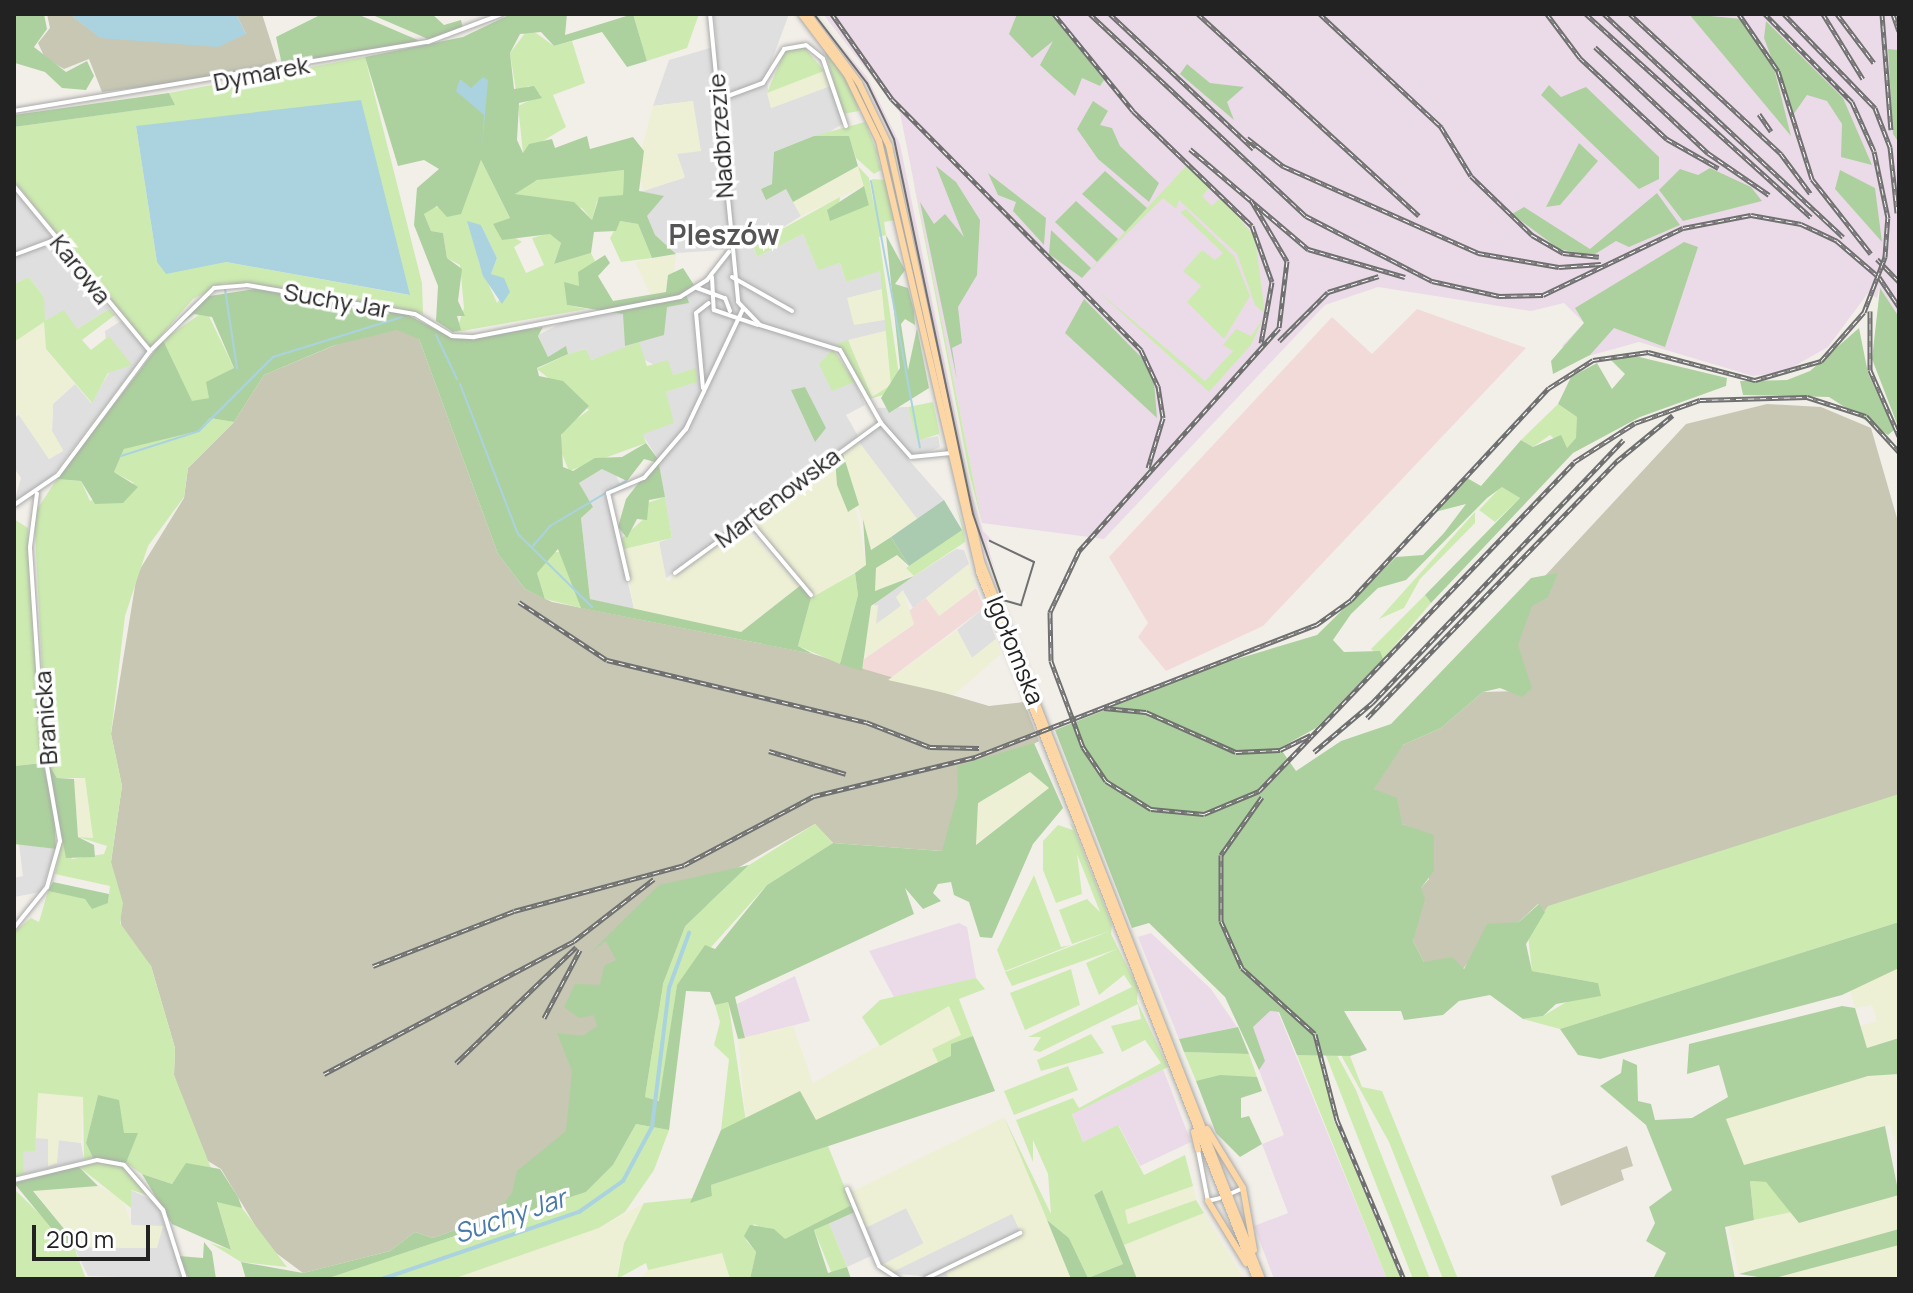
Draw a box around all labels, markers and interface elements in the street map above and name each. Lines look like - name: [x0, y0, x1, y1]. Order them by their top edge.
- street label: Dymarek: [211, 50, 311, 96]
- street label: Nadbrzezie: [701, 73, 739, 199]
- district label: Pleszów: [669, 217, 779, 251]
- street label: Karowa: [44, 229, 118, 309]
- street label: Suchy Jar: [282, 277, 392, 323]
- street label: Martenowska: [709, 441, 845, 553]
- street label: Igołomska: [981, 591, 1051, 709]
- street label: Branicka: [27, 670, 63, 766]
- water label: Suchy Jar: [450, 1182, 570, 1250]
- scale bar: [36, 1209, 154, 1259]
- text: 200 m: [46, 1222, 114, 1255]

